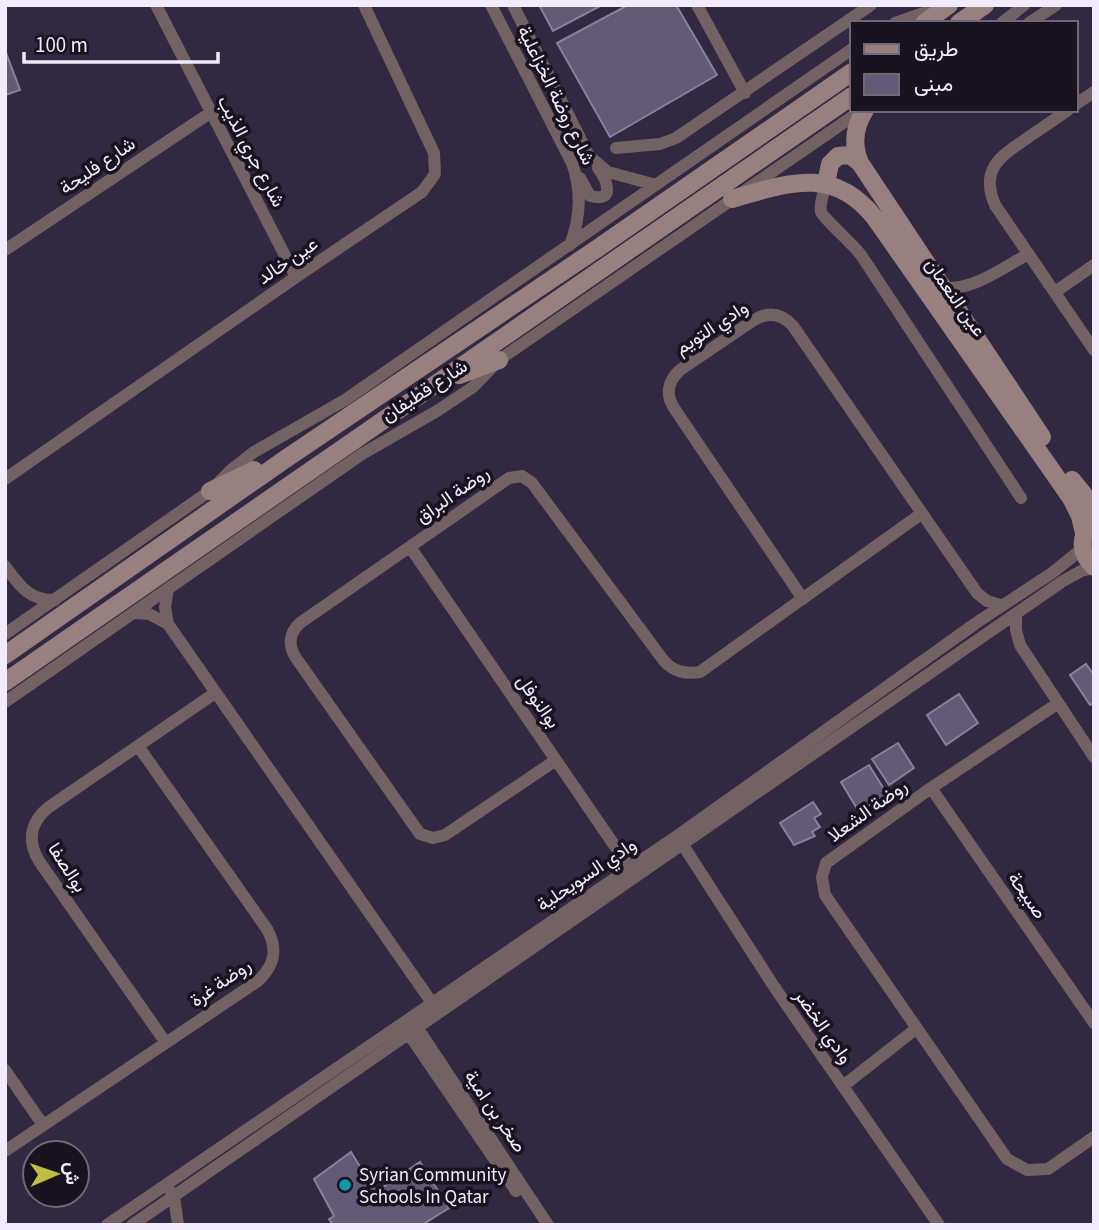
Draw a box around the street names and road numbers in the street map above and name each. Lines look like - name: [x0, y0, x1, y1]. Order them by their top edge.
- street label: شارع روضة الخزاعلية: [510, 21, 601, 170]
- street label: شارع جري الذيب: [209, 91, 291, 213]
- street label: شارع فليحة: [54, 131, 141, 202]
- street label: عين خالد: [252, 231, 324, 292]
- street label: عين النعمان: [918, 253, 992, 343]
- street label: وادي التويم: [670, 295, 754, 363]
- street label: شارع قطيفان: [376, 353, 473, 429]
- street label: روضة البراق: [411, 460, 495, 530]
- street label: بوالنوفل: [509, 669, 566, 734]
- street label: روضة الشعلا: [823, 773, 913, 849]
- street label: وادي السويحلية: [532, 832, 643, 919]
- street label: بوالصفا: [41, 838, 93, 898]
- street label: صبيحة: [1001, 867, 1053, 925]
- street label: روضة غرة: [185, 952, 257, 1014]
- street label: وادي الخضر: [786, 983, 858, 1070]
- street label: صخر بن امية: [457, 1065, 532, 1159]

